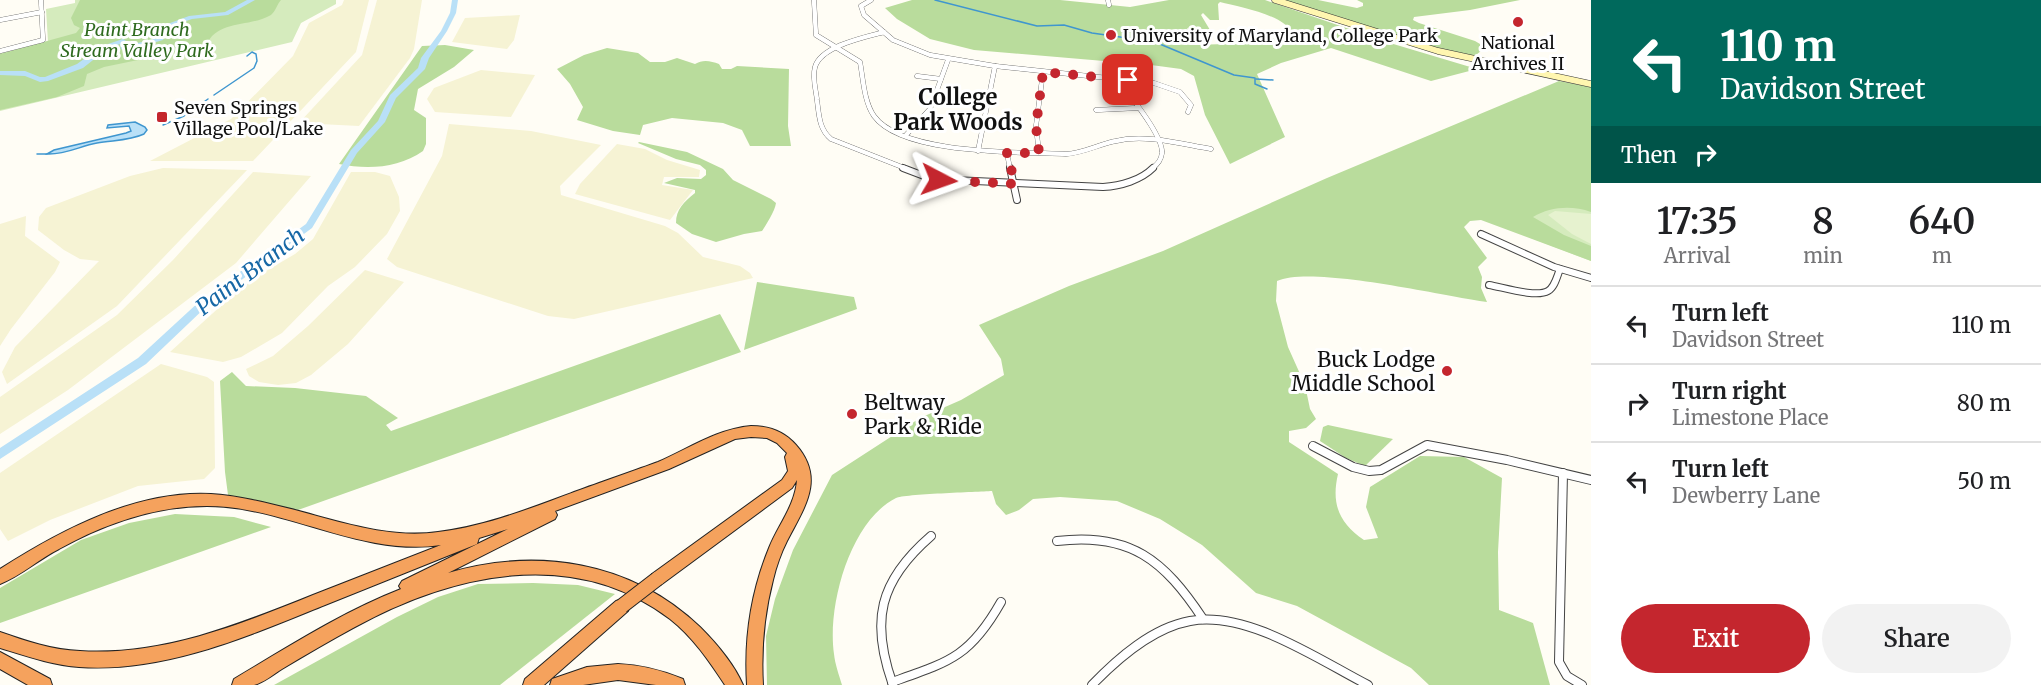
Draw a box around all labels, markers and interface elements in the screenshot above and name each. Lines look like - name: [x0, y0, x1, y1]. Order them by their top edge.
- marker: National Archives II: [1511, 15, 1525, 29]
- park label: Paint Branch Stream Valley Park: [60, 18, 214, 62]
- text: 110 m: [1720, 20, 1836, 72]
- place label: University of Maryland, College Park: [1123, 24, 1439, 47]
- icon: left: [1621, 24, 1699, 102]
- marker: University of Maryland, College Park: [1104, 28, 1118, 42]
- place label: National Archives II: [1471, 31, 1564, 75]
- pin: [1102, 54, 1153, 105]
- icon: arrive: [1111, 63, 1144, 96]
- text: Davidson Street: [1720, 72, 1925, 106]
- district label: College Park Woods: [893, 83, 1023, 136]
- place label: Seven Springs Village Pool/Lake: [173, 96, 323, 140]
- marker: Seven Springs Village Pool/Lake: [155, 110, 169, 124]
- icon: right: [1689, 138, 1722, 171]
- text: Then: [1621, 141, 1677, 169]
- position arrow: [907, 148, 971, 212]
- text: 17:35: [1656, 199, 1738, 244]
- text: 8: [1812, 199, 1834, 244]
- text: 640: [1908, 199, 1976, 244]
- water label: Paint Branch: [190, 221, 310, 321]
- text: Arrival: [1664, 243, 1730, 268]
- text: min: [1803, 243, 1843, 268]
- text: m: [1932, 243, 1952, 268]
- text: Turn left: [1672, 299, 1769, 327]
- icon: left: [1621, 309, 1654, 342]
- text: 110 m: [1952, 311, 2011, 339]
- text: Davidson Street: [1672, 327, 1824, 352]
- place label: Buck Lodge Middle School: [1291, 346, 1435, 397]
- marker: Buck Lodge Middle School: [1440, 364, 1454, 378]
- text: Turn right: [1672, 377, 1786, 405]
- icon: right: [1621, 387, 1654, 420]
- place label: Beltway Park & Ride: [864, 389, 982, 440]
- text: 80 m: [1957, 389, 2011, 417]
- text: Limestone Place: [1672, 405, 1828, 430]
- marker: Beltway Park & Ride: [845, 407, 859, 421]
- text: Turn left: [1672, 455, 1769, 483]
- icon: left: [1621, 465, 1654, 498]
- text: 50 m: [1957, 467, 2011, 495]
- text: Dewberry Lane: [1672, 483, 1820, 508]
- button: Exit: [1621, 604, 1810, 673]
- button: Share: [1822, 604, 2011, 673]

